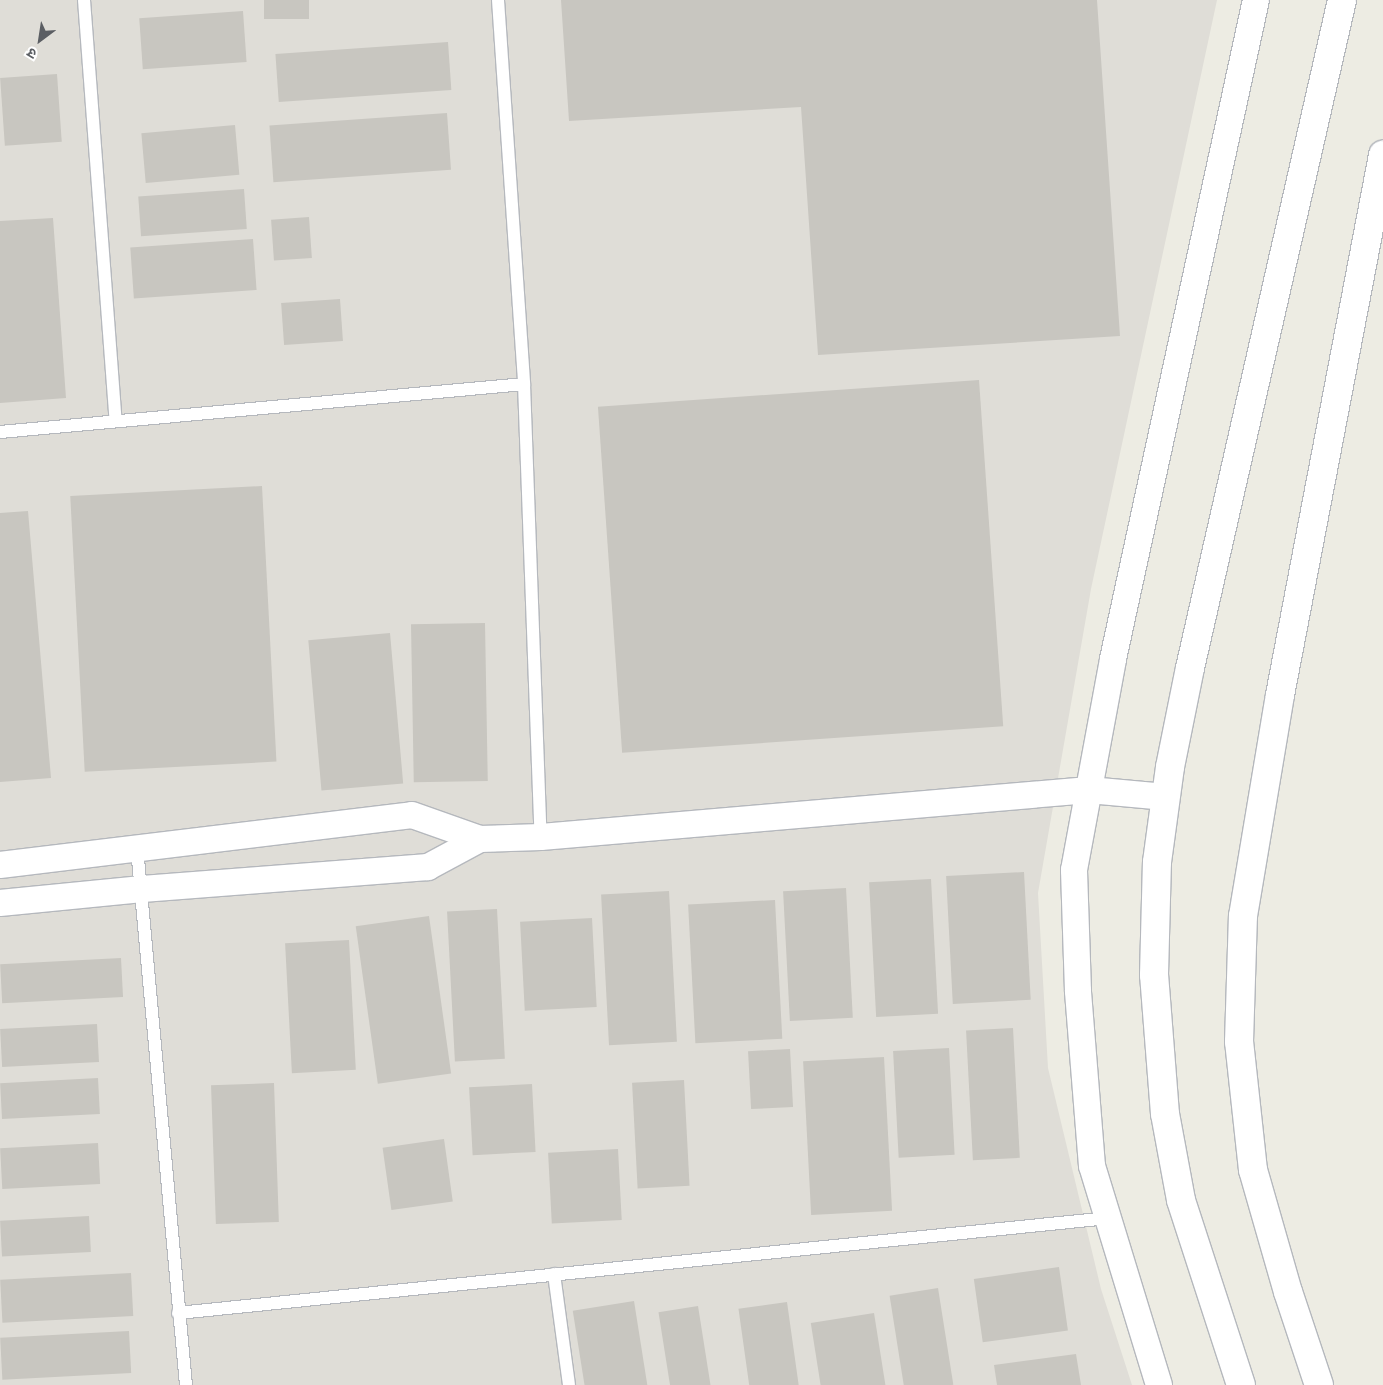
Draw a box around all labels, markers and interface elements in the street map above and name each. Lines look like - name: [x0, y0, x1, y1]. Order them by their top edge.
- north arrow: [15, 15, 65, 65]
- text: उ: [24, 44, 40, 63]

